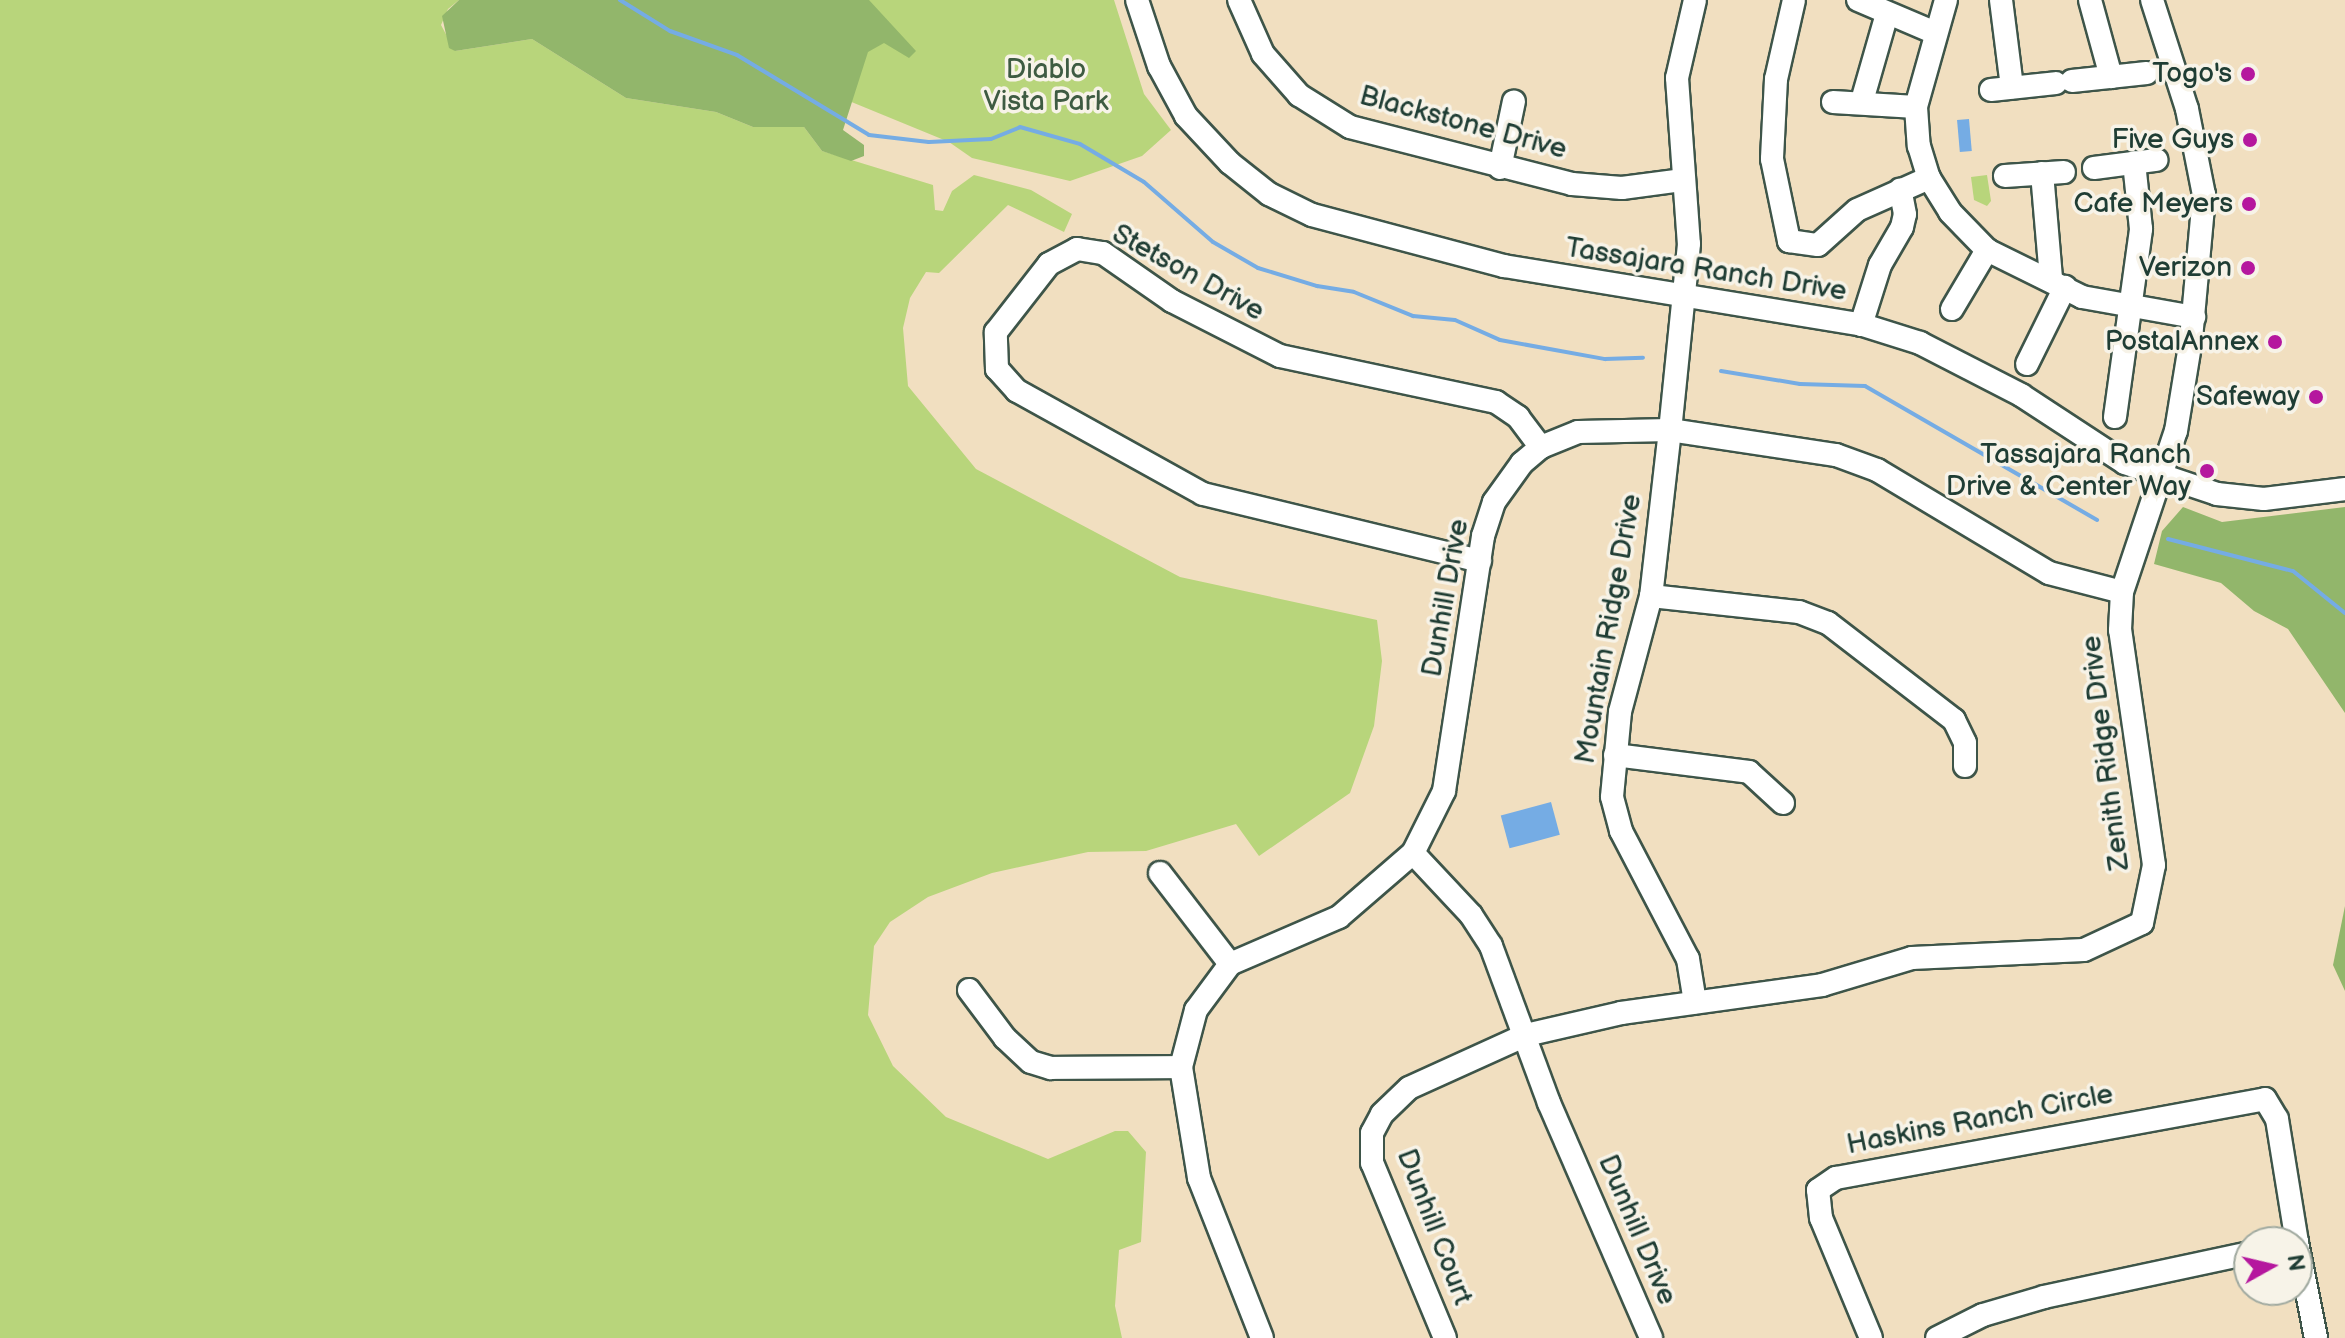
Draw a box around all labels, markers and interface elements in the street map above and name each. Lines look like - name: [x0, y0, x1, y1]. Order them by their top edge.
- park label: Diablo Vista Park: [983, 53, 1109, 119]
- place label: Togo's: [2152, 57, 2232, 91]
- marker: Togo's: [2239, 65, 2257, 83]
- street label: Blackstone Drive: [1356, 79, 1570, 167]
- place label: Five Guys: [2112, 123, 2234, 157]
- marker: Five Guys: [2241, 131, 2259, 149]
- place label: Cafe Meyers: [2073, 187, 2233, 221]
- marker: Cafe Meyers: [2240, 195, 2258, 213]
- street label: Stetson Drive: [1106, 217, 1270, 329]
- street label: Tassajara Ranch Drive: [1563, 231, 1849, 309]
- place label: Verizon: [2139, 251, 2232, 285]
- marker: Verizon: [2239, 259, 2257, 277]
- place label: PostalAnnex: [2105, 325, 2259, 359]
- marker: PostalAnnex: [2266, 333, 2284, 351]
- place label: Safeway: [2196, 380, 2300, 414]
- marker: Safeway: [2307, 388, 2325, 406]
- place label: Tassajara Ranch Drive & Center Way: [1945, 438, 2191, 504]
- marker: Tassajara Ranch Drive & Center Way: [2198, 462, 2216, 480]
- street label: Mountain Ridge Drive: [1569, 491, 1649, 767]
- street label: Dunhill Drive: [1416, 516, 1476, 680]
- street label: Zenith Ridge Drive: [2075, 634, 2137, 872]
- street label: Haskins Ranch Circle: [1844, 1078, 2116, 1162]
- street label: Dunhill Court: [1389, 1144, 1479, 1310]
- street label: Dunhill Drive: [1590, 1150, 1684, 1310]
- north arrow: [2233, 1226, 2313, 1306]
- text: N: [2281, 1253, 2310, 1273]

